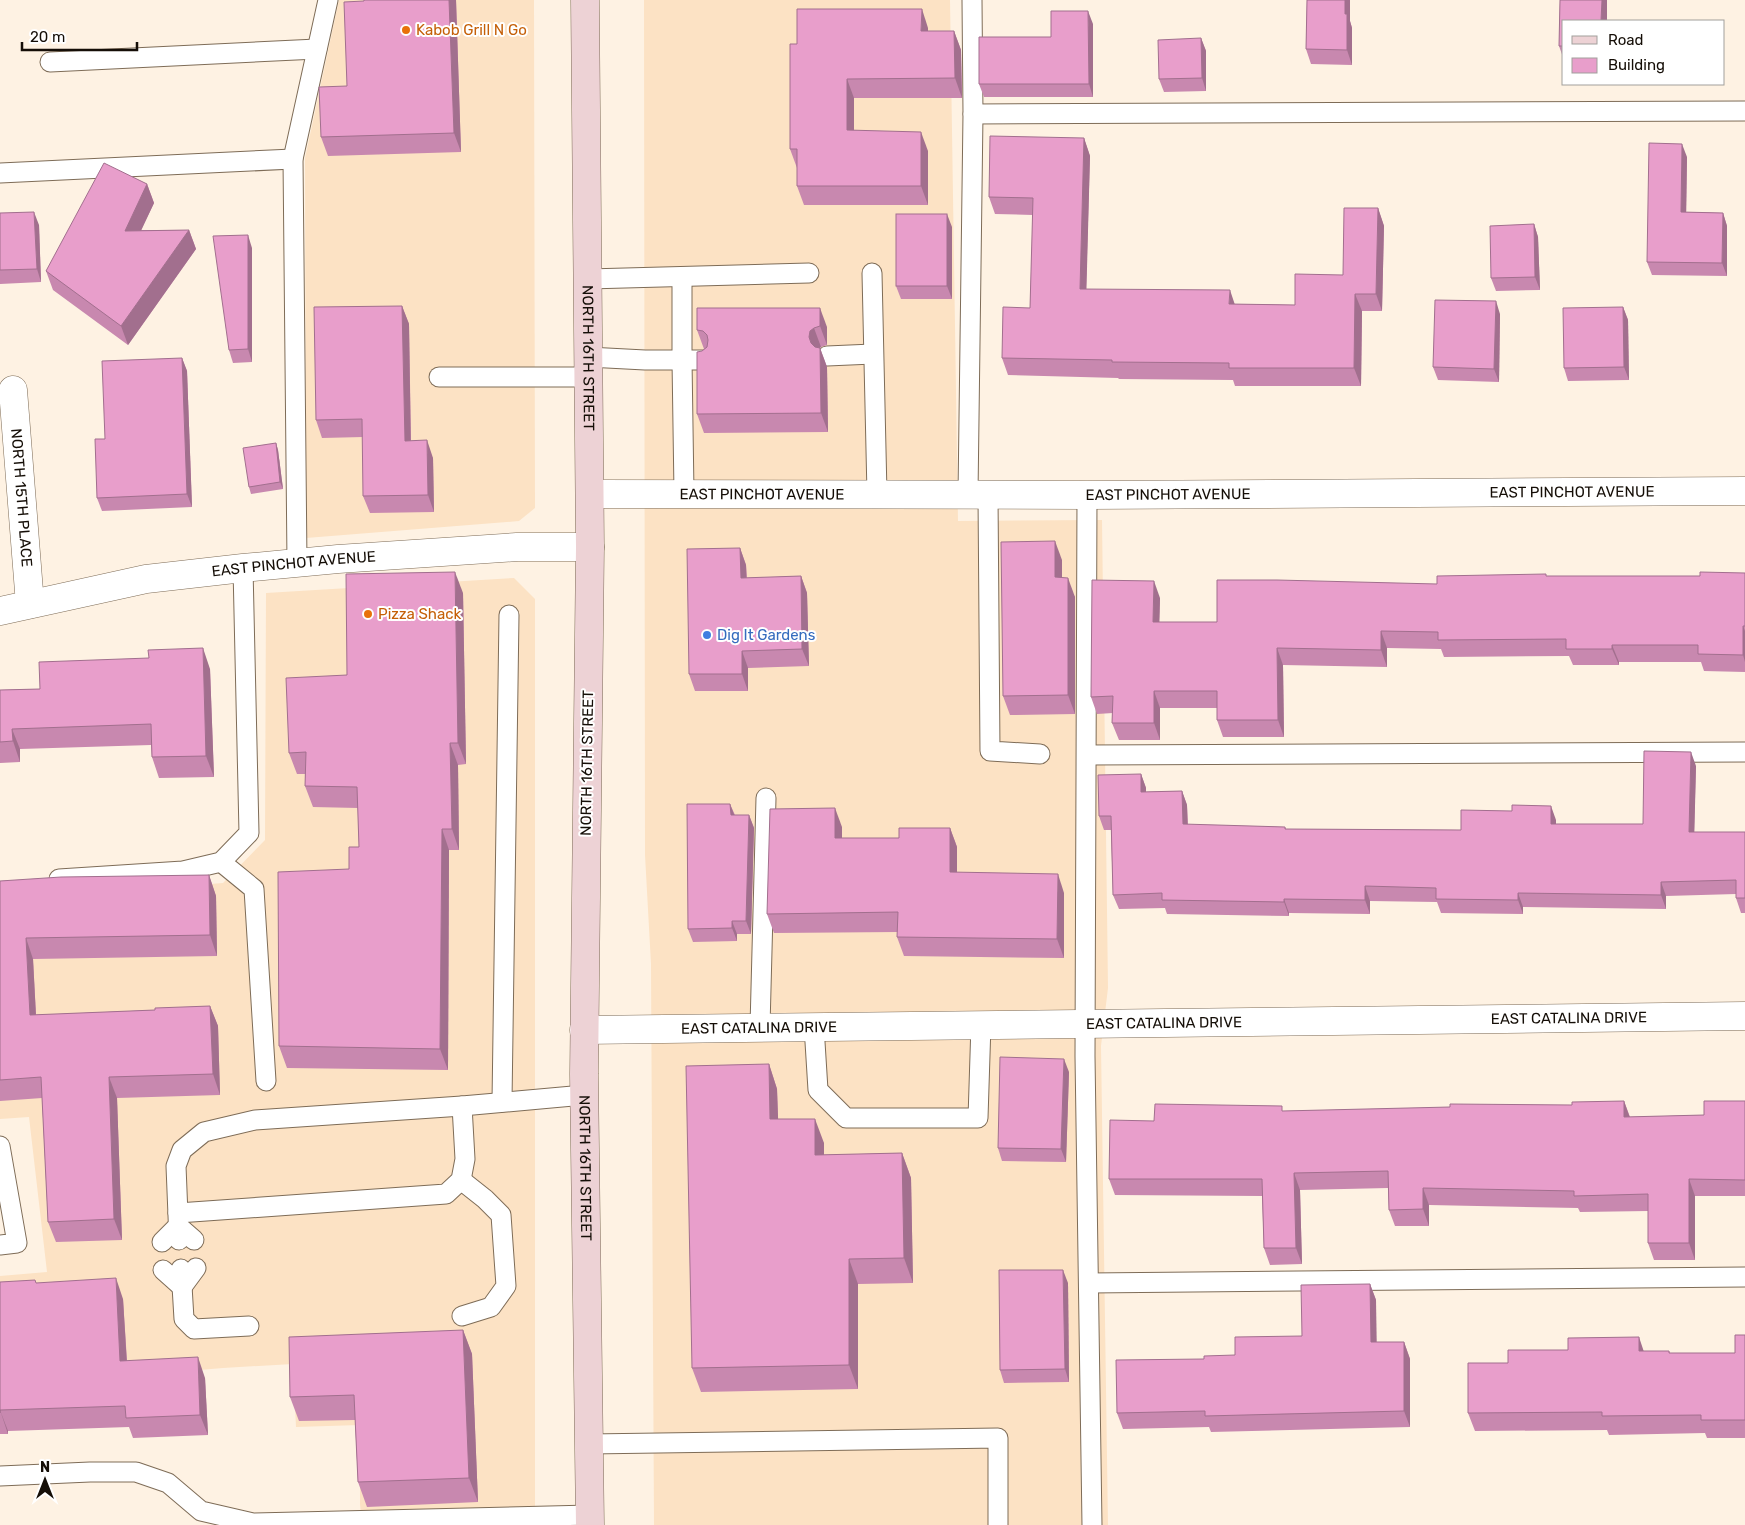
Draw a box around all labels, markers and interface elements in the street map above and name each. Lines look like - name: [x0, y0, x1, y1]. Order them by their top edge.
- scale bar: [22, 20, 138, 52]
- legend: [1562, 20, 1725, 85]
- place label: Kabob Grill N Go: [416, 21, 527, 39]
- marker: Kabob Grill N Go: [400, 24, 412, 36]
- text: 20 m: [30, 28, 65, 46]
- text: Road: [1608, 31, 1644, 49]
- text: Building: [1608, 56, 1665, 74]
- street label: NORTH 16TH STREET: [579, 285, 598, 431]
- street label: NORTH 15TH PLACE: [7, 428, 36, 568]
- street label: EAST PINCHOT AVENUE: [1489, 483, 1655, 502]
- street label: EAST PINCHOT AVENUE: [680, 485, 844, 504]
- street label: EAST PINCHOT AVENUE: [1085, 485, 1251, 504]
- street label: EAST PINCHOT AVENUE: [211, 547, 376, 580]
- place label: Pizza Shack: [378, 605, 462, 623]
- marker: Pizza Shack: [362, 608, 374, 620]
- place label: Dig It Gardens: [717, 626, 816, 644]
- marker: Dig It Gardens: [701, 629, 713, 641]
- street label: NORTH 16TH STREET: [577, 690, 597, 836]
- street label: EAST CATALINA DRIVE: [1491, 1008, 1647, 1028]
- street label: EAST CATALINA DRIVE: [1086, 1013, 1242, 1033]
- street label: EAST CATALINA DRIVE: [681, 1018, 837, 1038]
- street label: NORTH 16TH STREET: [575, 1095, 595, 1241]
- north arrow: [20, 1455, 70, 1505]
- text: N: [40, 1459, 50, 1476]

